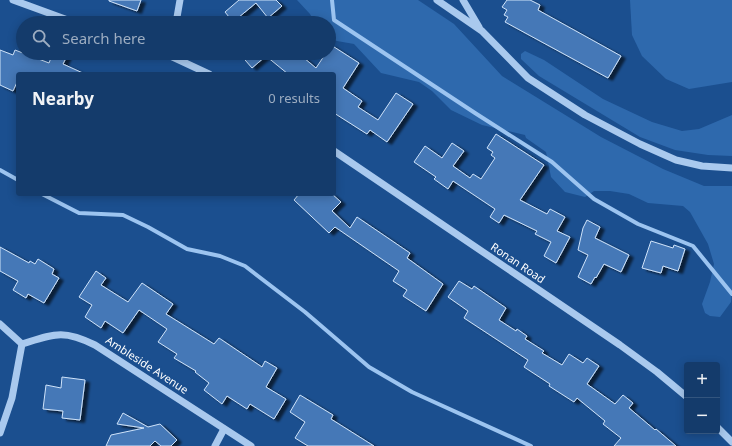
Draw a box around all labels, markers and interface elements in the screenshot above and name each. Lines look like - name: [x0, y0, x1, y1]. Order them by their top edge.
- search box: [16, 16, 336, 60]
- icon: search: [30, 27, 52, 49]
- text: Search here: [62, 28, 145, 48]
- text: Nearby: [32, 87, 94, 110]
- text: 0 results: [268, 89, 320, 107]
- street label: Ronan Road: [488, 239, 548, 286]
- street label: Ambleside Avenue: [103, 332, 191, 397]
- map controls: [684, 362, 720, 434]
- button: +: [684, 362, 720, 398]
- button: −: [684, 398, 720, 434]

